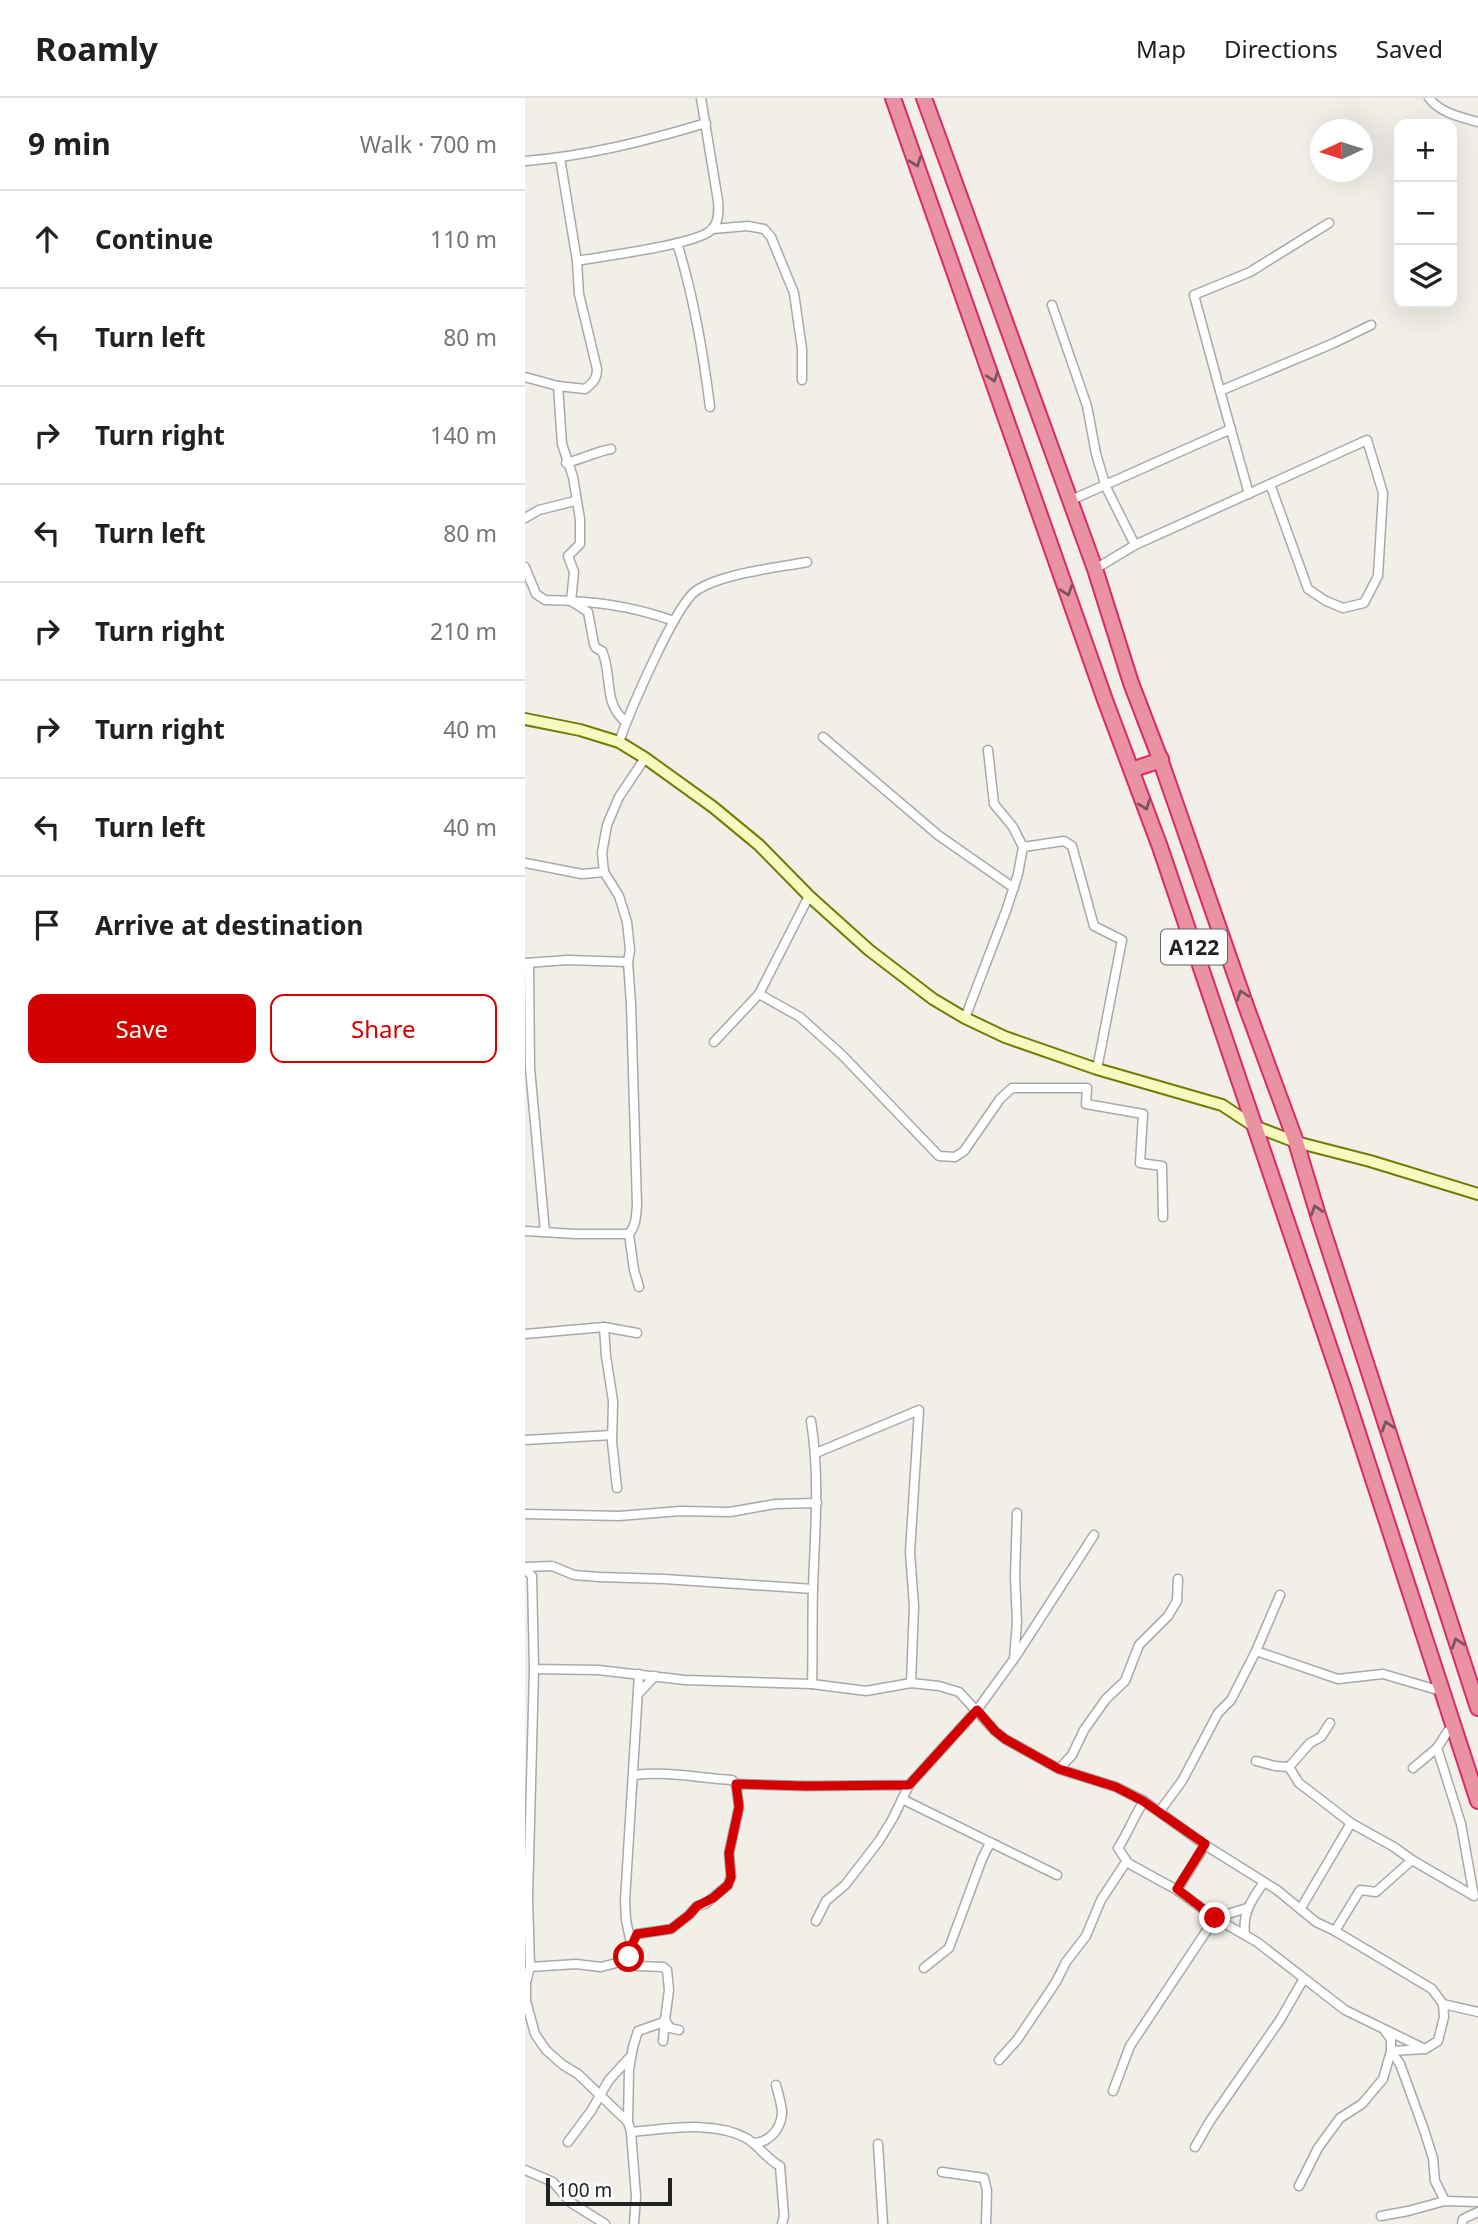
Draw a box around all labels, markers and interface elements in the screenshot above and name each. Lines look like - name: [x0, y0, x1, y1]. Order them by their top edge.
- text: Roamly: [35, 26, 158, 71]
- text: Map: [1136, 32, 1186, 65]
- text: Directions: [1224, 32, 1338, 65]
- text: Saved: [1376, 32, 1443, 65]
- north arrow: [1310, 119, 1373, 182]
- map controls: [1394, 119, 1457, 308]
- button: +: [1394, 119, 1457, 182]
- text: 9 min: [28, 123, 111, 164]
- text: Walk · 700 m: [360, 128, 497, 160]
- one-way arrow: [908, 156, 922, 168]
- button: −: [1394, 182, 1457, 245]
- icon: ahead: [28, 220, 66, 258]
- text: Continue: [95, 221, 213, 257]
- text: 110 m: [430, 223, 497, 255]
- button: layers: [1394, 245, 1457, 308]
- icon: left: [28, 318, 66, 356]
- text: Turn left: [95, 319, 206, 355]
- text: 80 m: [443, 321, 497, 353]
- one-way arrow: [985, 370, 999, 382]
- icon: right: [28, 416, 66, 454]
- text: Turn right: [95, 417, 225, 453]
- text: 140 m: [430, 419, 497, 451]
- icon: left: [28, 514, 66, 552]
- text: Turn left: [95, 515, 206, 551]
- text: 80 m: [443, 517, 497, 549]
- one-way arrow: [1059, 585, 1073, 597]
- icon: right: [28, 612, 66, 650]
- text: Turn right: [95, 613, 225, 649]
- text: 210 m: [430, 615, 497, 647]
- icon: right: [28, 710, 66, 748]
- text: Turn right: [95, 711, 225, 747]
- text: 40 m: [443, 713, 497, 745]
- one-way arrow: [1137, 799, 1151, 811]
- icon: left: [28, 808, 66, 846]
- text: Turn left: [95, 809, 206, 845]
- text: 40 m: [443, 811, 497, 843]
- icon: arrive: [28, 906, 66, 944]
- text: Arrive at destination: [95, 907, 364, 943]
- road number: A122: [1161, 930, 1227, 964]
- one-way arrow: [1236, 990, 1250, 1002]
- button: Save: [28, 994, 256, 1063]
- button: Share: [270, 994, 497, 1063]
- one-way arrow: [1310, 1204, 1325, 1216]
- one-way arrow: [1381, 1421, 1396, 1433]
- one-way arrow: [1450, 1637, 1465, 1649]
- route end: [1199, 1902, 1230, 1933]
- route start: [613, 1941, 644, 1972]
- scale bar: [546, 2175, 672, 2207]
- text: 100 m: [557, 2177, 612, 2203]

